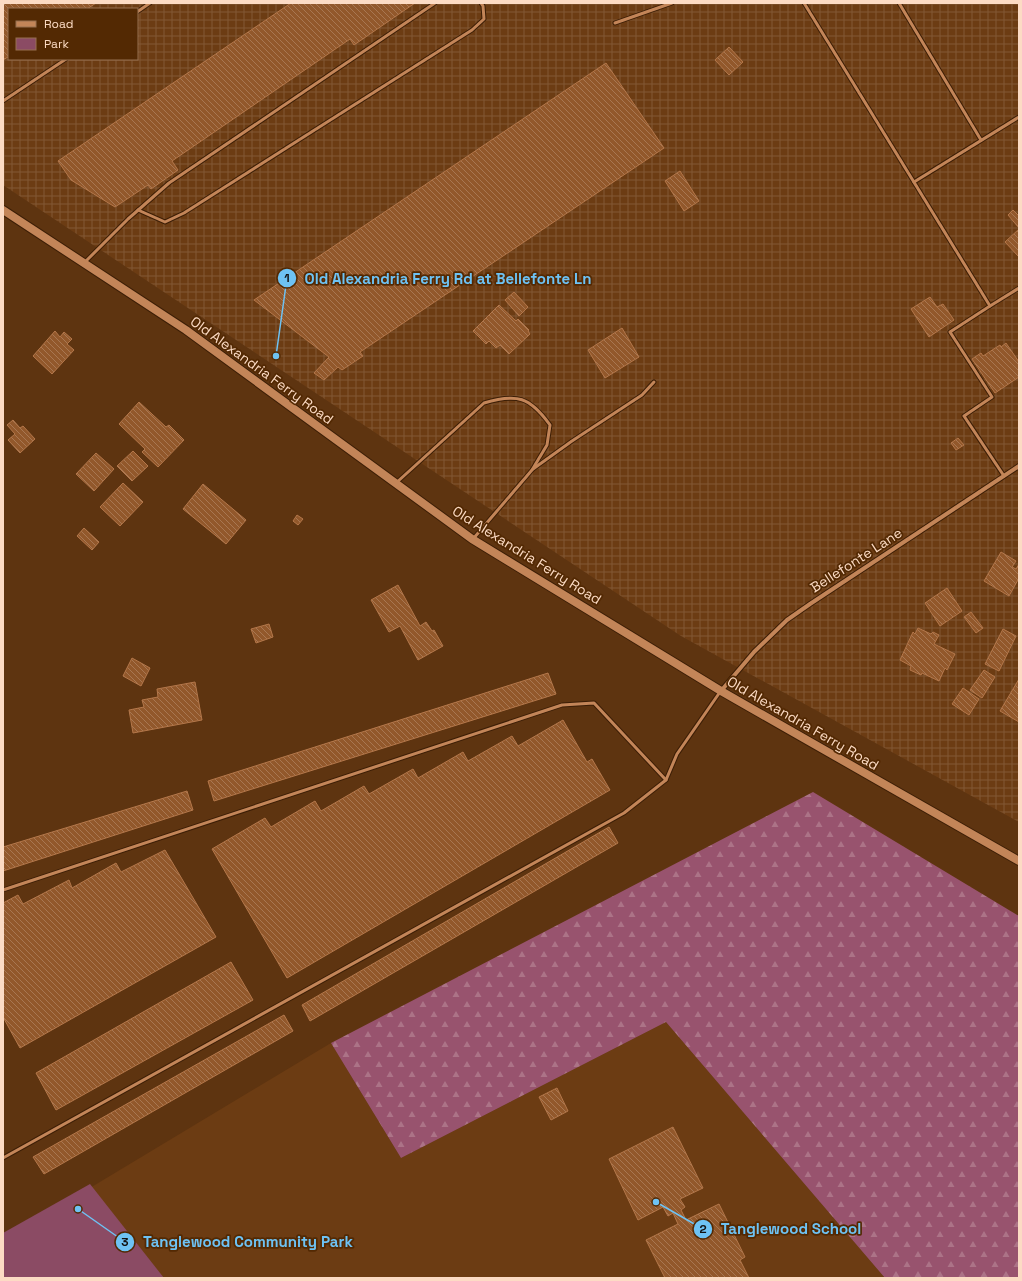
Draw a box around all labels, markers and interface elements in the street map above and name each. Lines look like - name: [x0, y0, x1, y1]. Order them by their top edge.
- legend: [8, 8, 138, 60]
- text: Road: [44, 16, 73, 32]
- text: Park: [44, 36, 69, 52]
- callout: Old Alexandria Ferry Rd at Bellefonte Ln: [277, 265, 600, 292]
- text: Old Alexandria Ferry Rd at Bellefonte Ln: [305, 269, 591, 288]
- text: 1: [284, 270, 290, 286]
- street label: Old Alexandria Ferry Road: [187, 312, 337, 428]
- street label: Old Alexandria Ferry Road: [449, 502, 605, 608]
- street label: Bellefonte Lane: [807, 524, 905, 596]
- street label: Old Alexandria Ferry Road: [724, 672, 882, 774]
- callout: Tanglewood School: [693, 1215, 870, 1242]
- text: Tanglewood School: [721, 1219, 861, 1238]
- text: 2: [699, 1221, 707, 1237]
- callout: Tanglewood Community Park: [115, 1229, 361, 1256]
- text: Tanglewood Community Park: [143, 1232, 353, 1251]
- text: 3: [121, 1234, 129, 1250]

